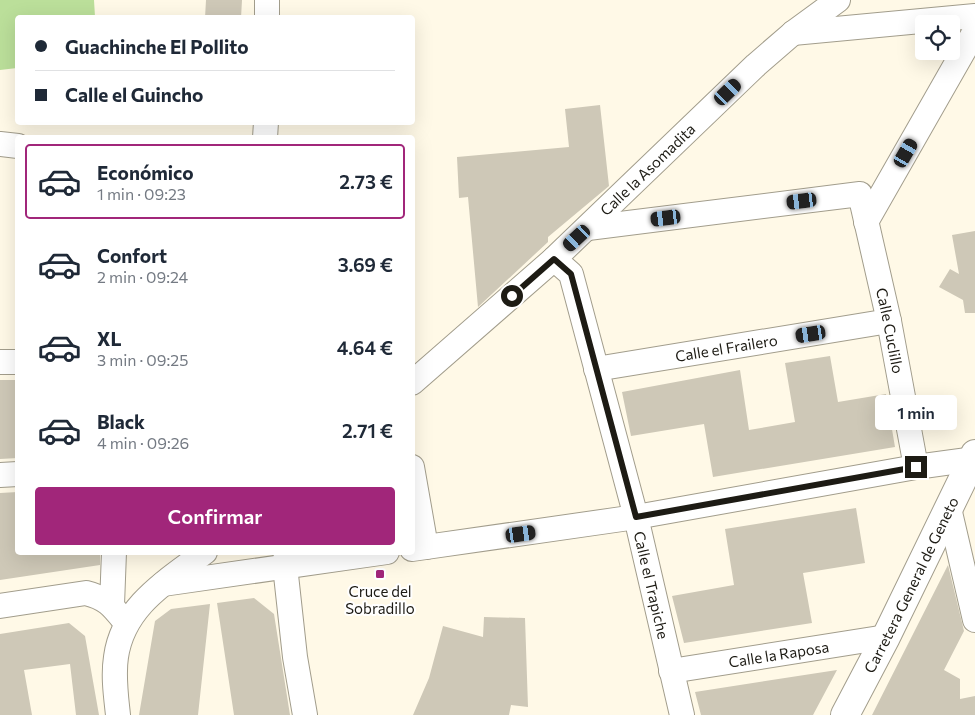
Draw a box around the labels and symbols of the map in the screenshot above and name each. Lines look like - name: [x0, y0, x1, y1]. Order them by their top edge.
- car: [711, 76, 744, 108]
- street label: Calle la Asomadita: [596, 120, 699, 219]
- car: [892, 136, 919, 170]
- car: [786, 192, 817, 210]
- car: [650, 209, 681, 227]
- car: [560, 222, 593, 254]
- route start: [501, 285, 523, 307]
- street label: Calle Cuclillo: [873, 286, 908, 375]
- car: [795, 324, 826, 344]
- street label: Calle el Frailero: [674, 330, 779, 365]
- callout: 1 min: [875, 394, 957, 430]
- route end: [905, 456, 927, 478]
- street label: Carretera General de Geneto: [860, 494, 962, 676]
- car: [505, 524, 536, 544]
- street label: Calle el Trapiche: [631, 529, 673, 641]
- marker: Cruce del Sobradillo: [374, 568, 386, 580]
- place label: Cruce del Sobradillo: [345, 582, 415, 617]
- street label: Calle la Raposa: [727, 637, 830, 671]

